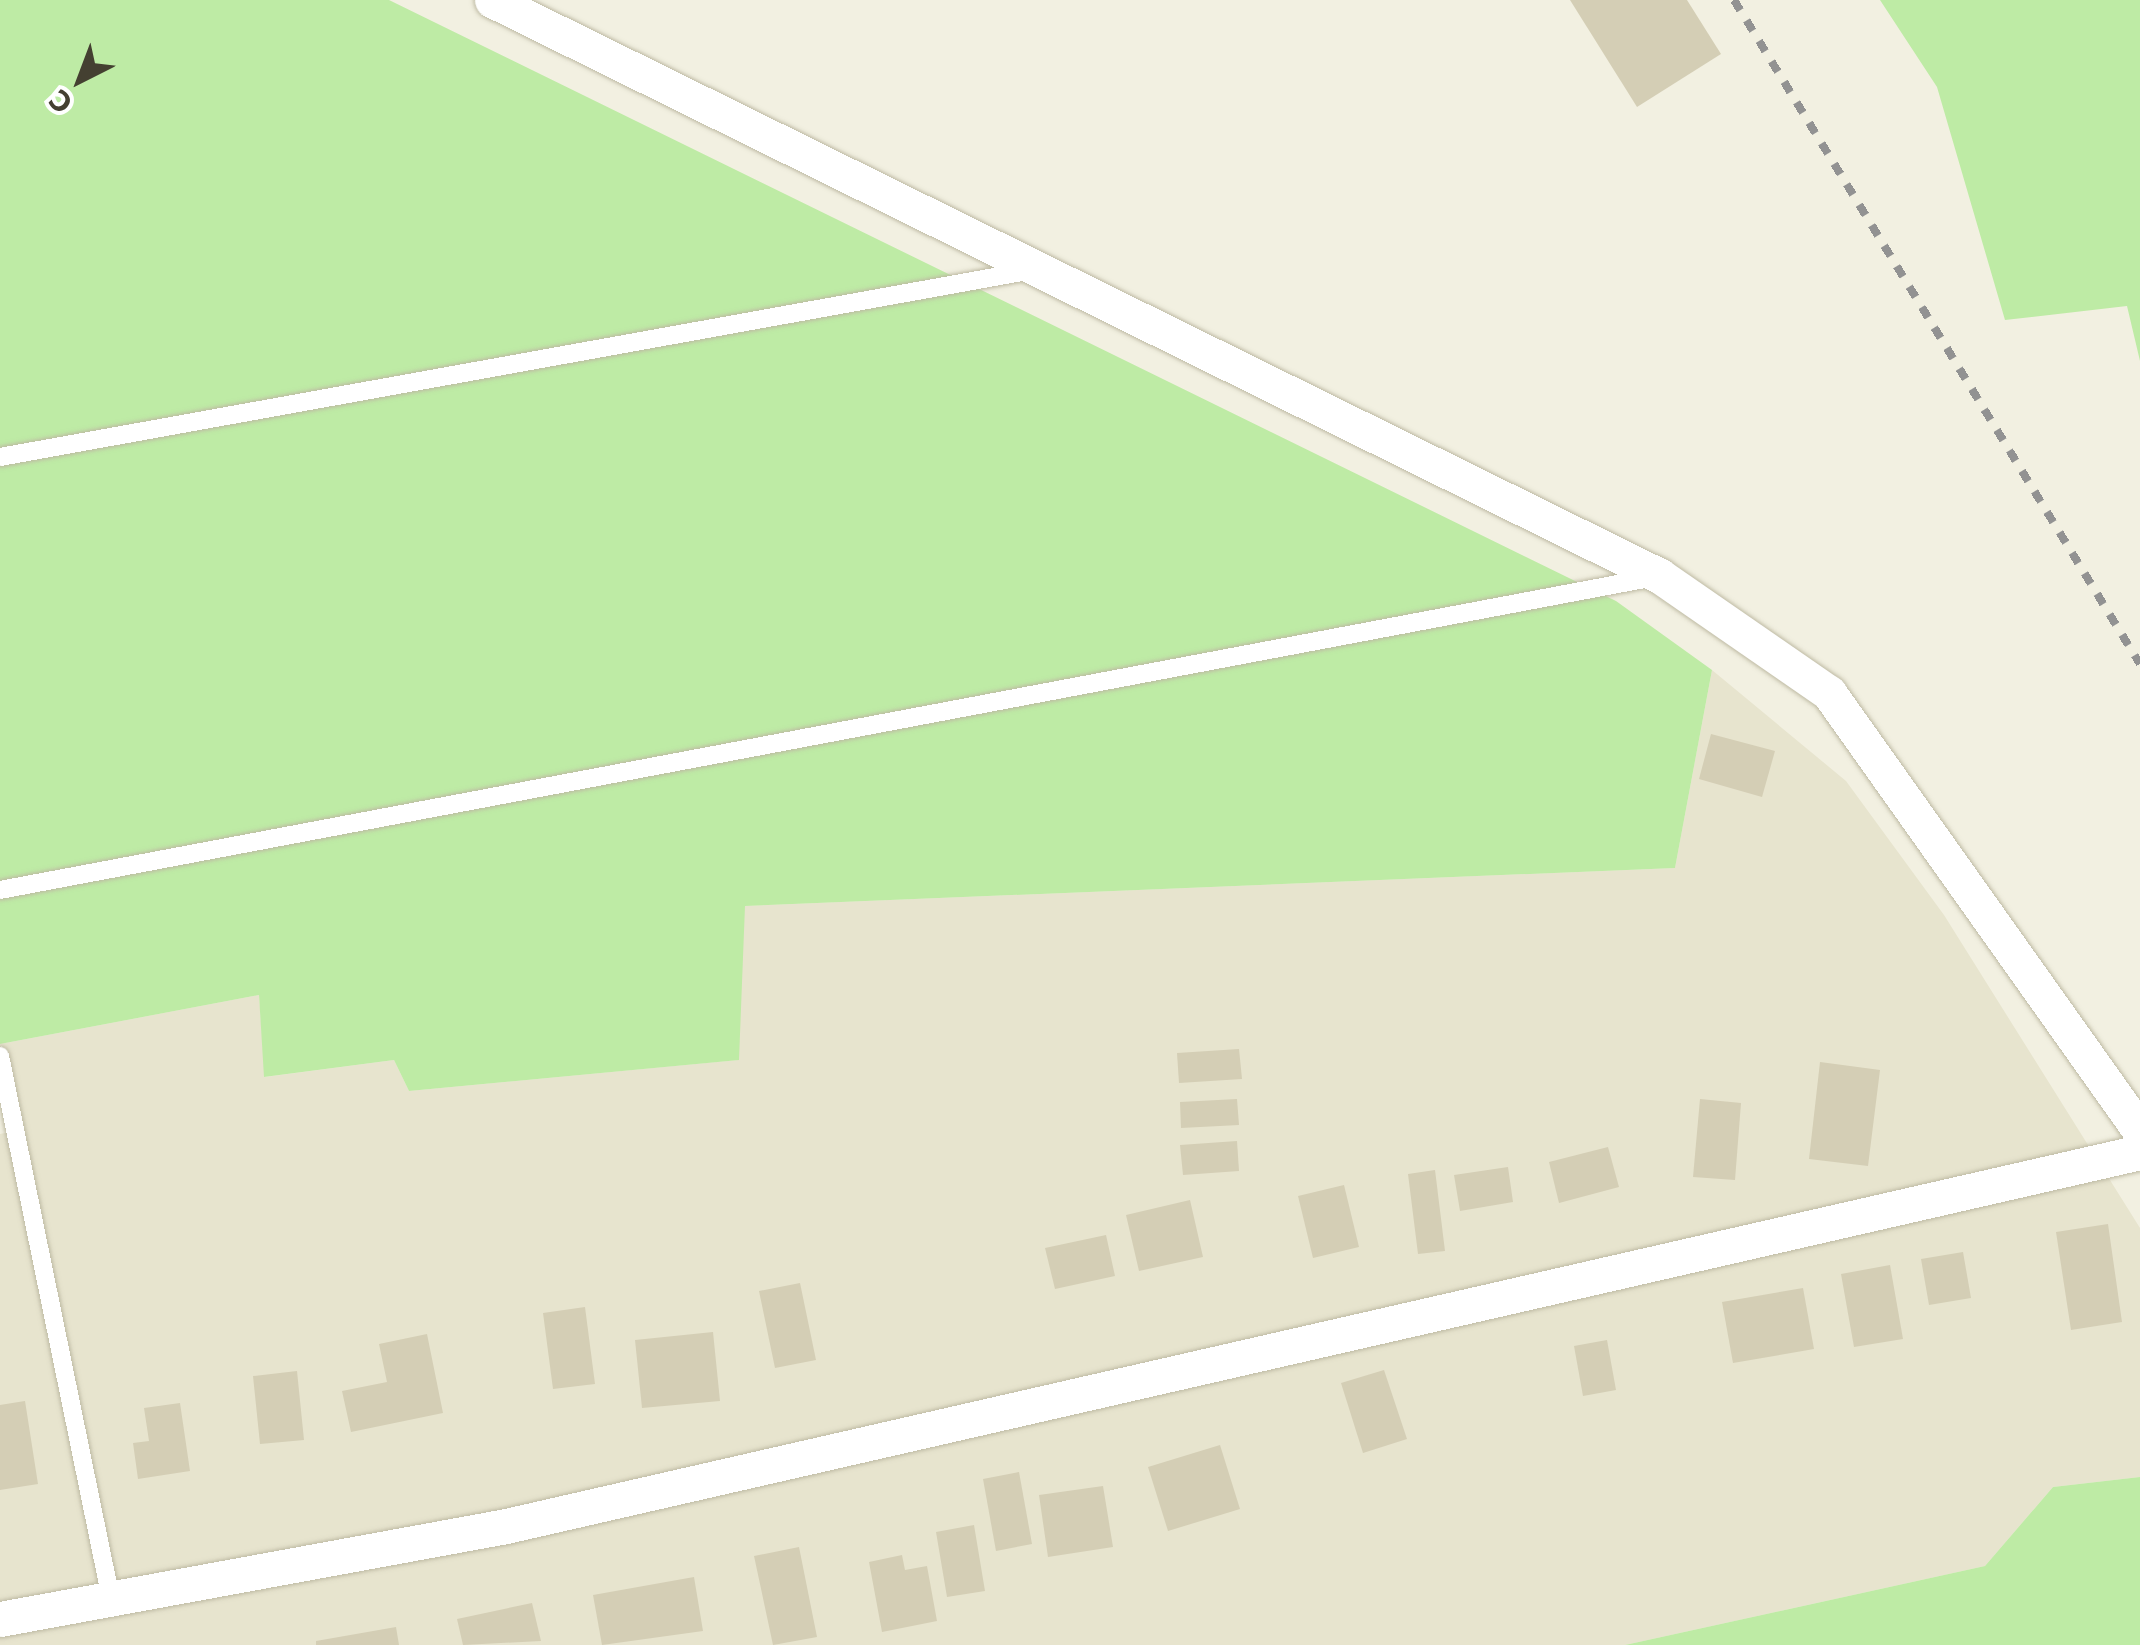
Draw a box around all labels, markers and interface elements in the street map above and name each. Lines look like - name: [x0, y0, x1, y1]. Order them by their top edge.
- north arrow: [30, 30, 130, 130]
- text: С: [41, 83, 78, 121]

